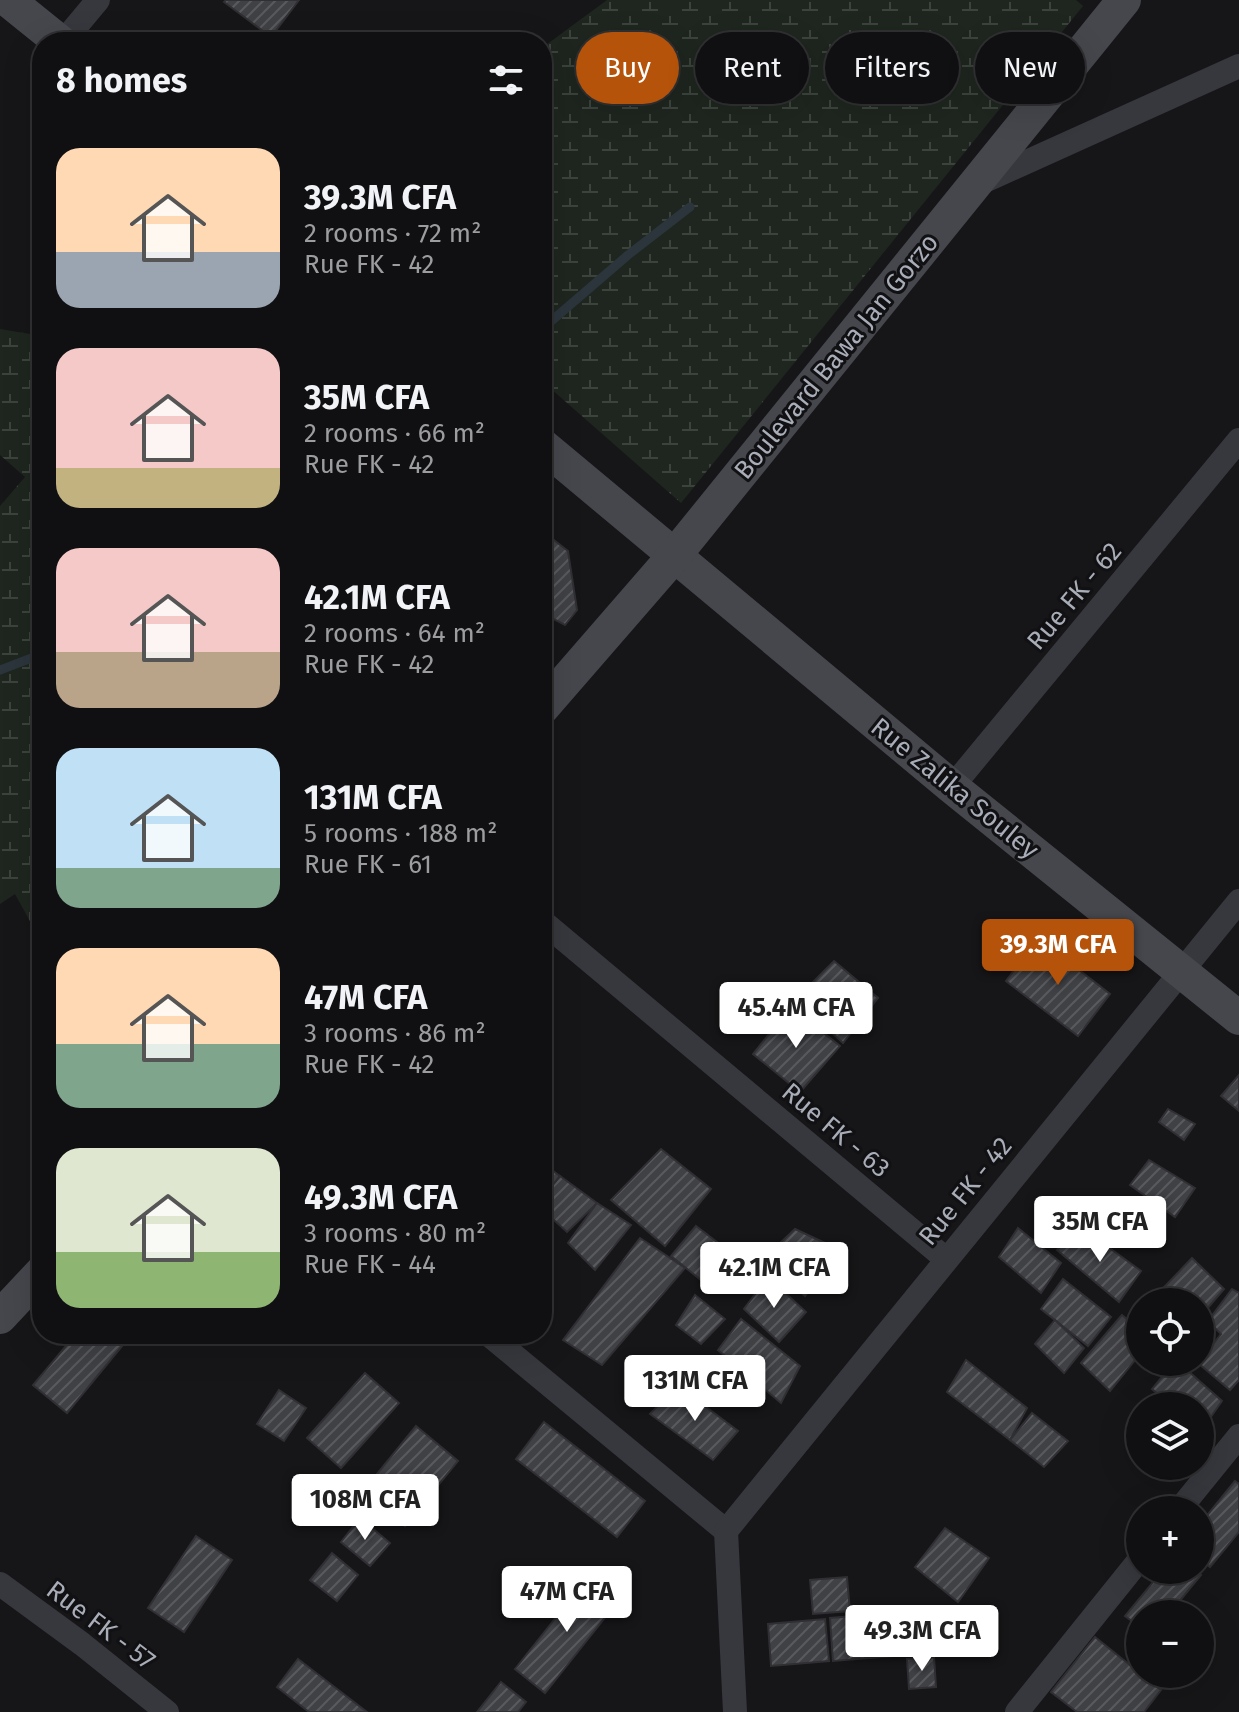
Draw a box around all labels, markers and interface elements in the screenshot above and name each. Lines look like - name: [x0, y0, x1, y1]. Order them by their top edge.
- chip: Buy: [576, 32, 679, 104]
- chip: Rent: [695, 32, 809, 104]
- chip: Filters: [825, 32, 959, 104]
- chip: New: [975, 32, 1085, 104]
- icon: filters: [484, 58, 528, 102]
- text: 8 homes: [56, 60, 187, 101]
- text: 39.3M CFA: [304, 177, 456, 218]
- icon: home: [120, 180, 216, 276]
- text: 2 rooms · 72 m²: [304, 218, 481, 249]
- street label: Boulevard Bawa Jan Gorzo: [728, 227, 945, 485]
- text: Rue FK - 42: [304, 249, 434, 280]
- text: 35M CFA: [304, 377, 429, 418]
- icon: home: [120, 380, 216, 476]
- text: 2 rooms · 66 m²: [304, 418, 485, 449]
- text: Rue FK - 42: [304, 449, 434, 480]
- street label: Rue FK - 62: [1021, 536, 1128, 656]
- text: 42.1M CFA: [304, 577, 450, 618]
- icon: home: [120, 580, 216, 676]
- text: 2 rooms · 64 m²: [304, 618, 485, 649]
- text: Rue FK - 42: [304, 649, 434, 680]
- street label: Rue Zalika Souley: [865, 711, 1045, 866]
- text: 131M CFA: [304, 777, 442, 818]
- icon: home: [120, 780, 216, 876]
- text: 5 rooms · 188 m²: [304, 818, 497, 849]
- text: Rue FK - 61: [304, 849, 432, 880]
- pin: 39.3M CFA: [966, 919, 1150, 987]
- text: 39.3M CFA: [1000, 929, 1116, 960]
- text: 47M CFA: [304, 977, 427, 1018]
- icon: home: [120, 980, 216, 1076]
- pin: 45.4M CFA: [704, 982, 888, 1050]
- text: 45.4M CFA: [738, 992, 854, 1023]
- text: 3 rooms · 86 m²: [304, 1018, 486, 1049]
- text: Rue FK - 42: [304, 1049, 434, 1080]
- street label: Rue FK - 63: [776, 1076, 896, 1184]
- street label: Rue FK - 42: [912, 1131, 1018, 1252]
- text: 49.3M CFA: [304, 1177, 457, 1218]
- icon: home: [120, 1180, 216, 1276]
- pin: 35M CFA: [1026, 1196, 1174, 1264]
- text: 35M CFA: [1052, 1206, 1148, 1237]
- text: 3 rooms · 80 m²: [304, 1218, 486, 1249]
- pin: 42.1M CFA: [682, 1242, 866, 1310]
- text: Rue FK - 44: [304, 1249, 436, 1280]
- text: 42.1M CFA: [718, 1252, 830, 1283]
- map controls: [1126, 1288, 1214, 1688]
- button: locate: [1126, 1288, 1214, 1376]
- pin: 131M CFA: [612, 1355, 778, 1423]
- text: 131M CFA: [642, 1365, 748, 1396]
- button: layers: [1126, 1392, 1214, 1480]
- pin: 108M CFA: [282, 1474, 448, 1542]
- text: 108M CFA: [310, 1484, 420, 1515]
- button: +: [1126, 1496, 1214, 1584]
- pin: 47M CFA: [493, 1566, 641, 1634]
- street label: Rue FK - 57: [40, 1574, 161, 1676]
- text: 47M CFA: [520, 1576, 614, 1607]
- button: −: [1126, 1600, 1214, 1688]
- pin: 49.3M CFA: [830, 1605, 1014, 1673]
- text: 49.3M CFA: [863, 1615, 981, 1646]

